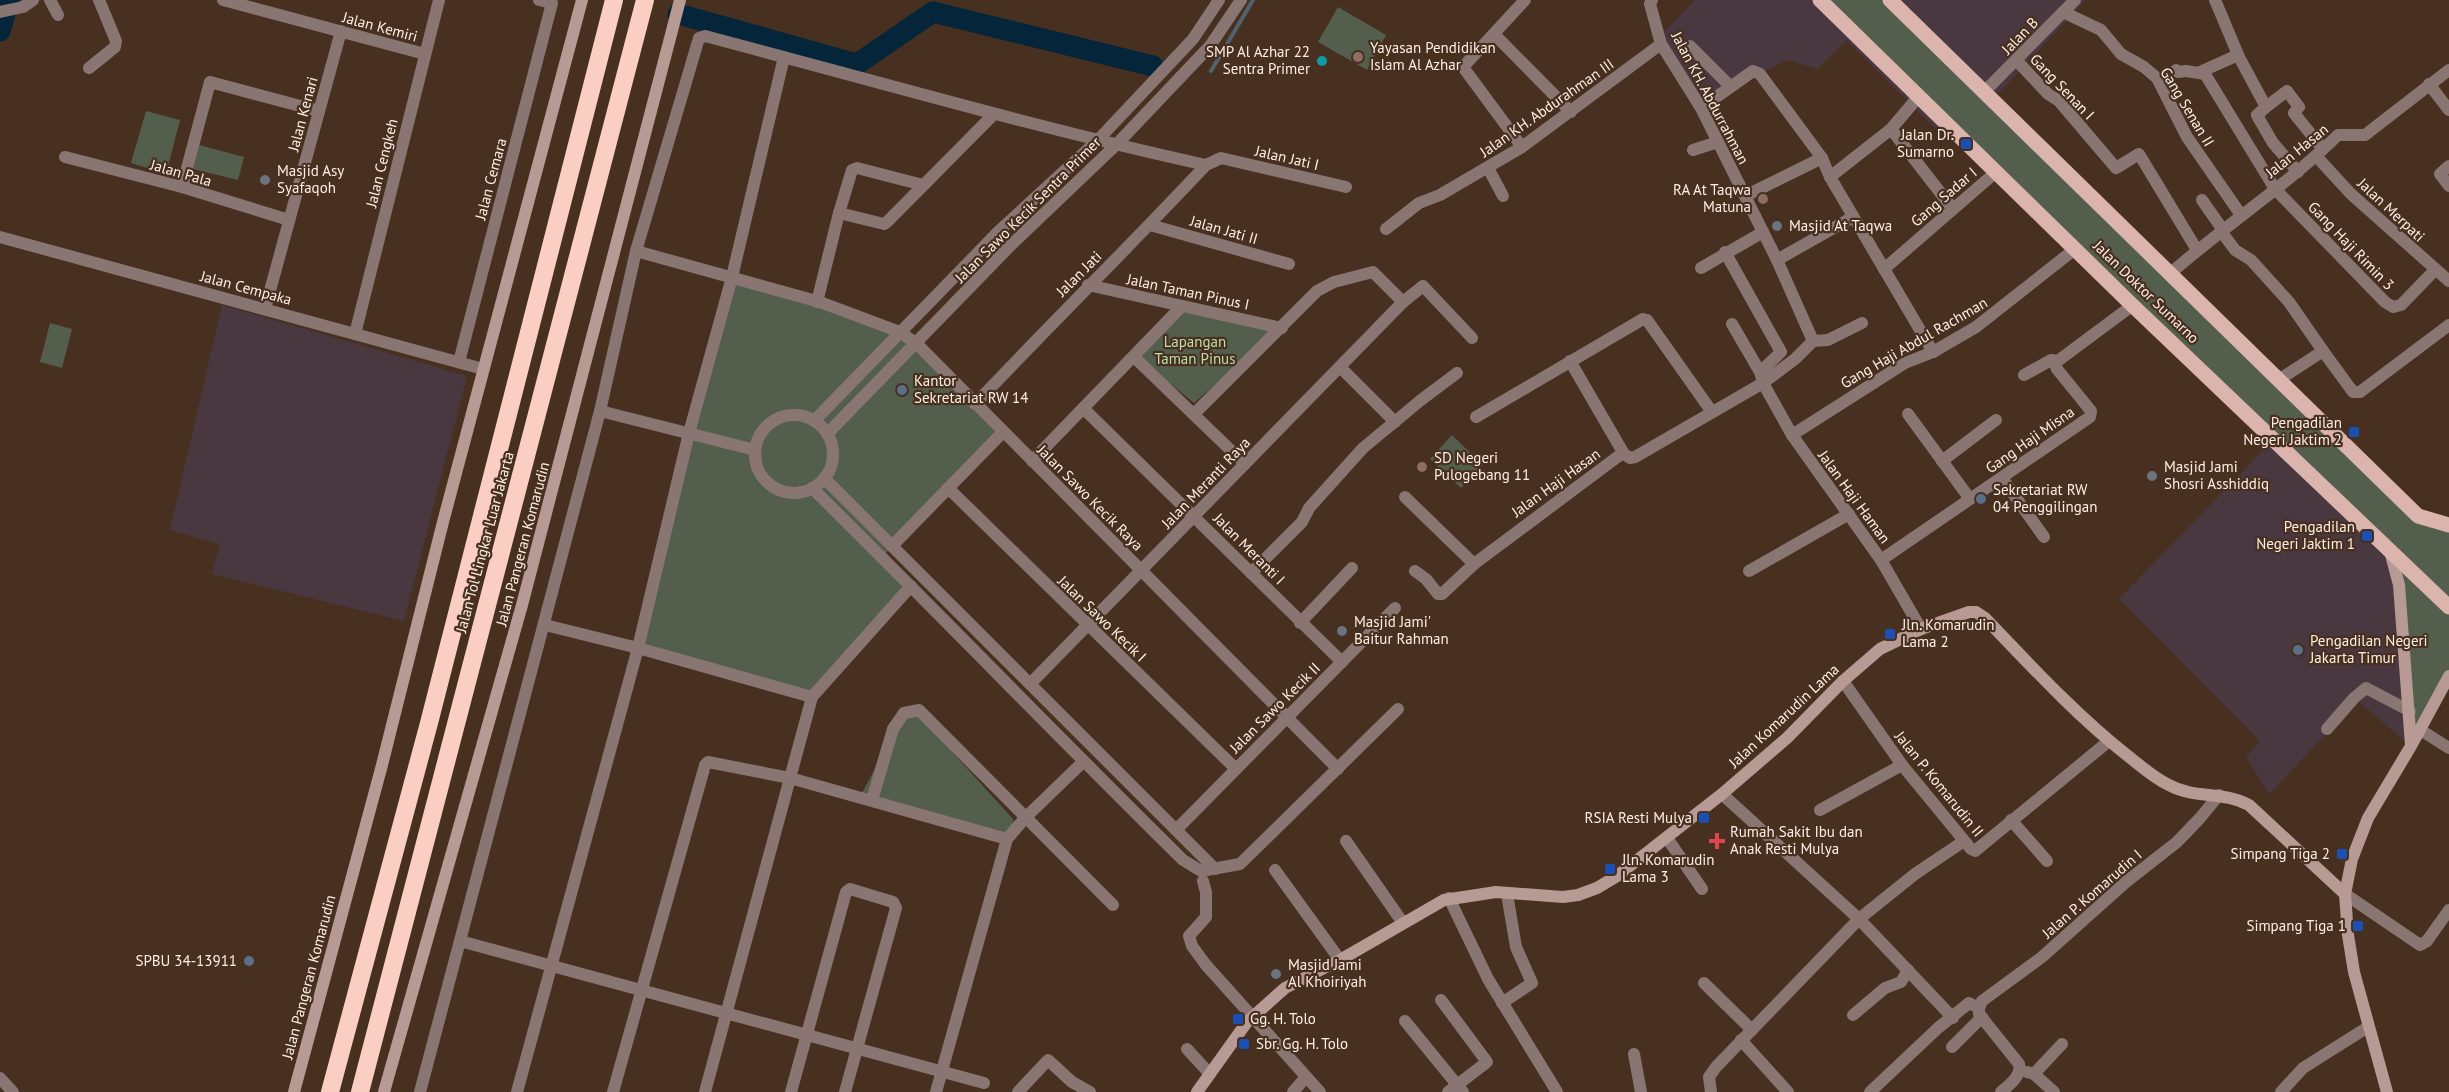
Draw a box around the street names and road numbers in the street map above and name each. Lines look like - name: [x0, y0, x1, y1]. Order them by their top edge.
- street label: Jalan Kemiri: [339, 7, 420, 46]
- street label: Jalan B: [1997, 13, 2042, 59]
- street label: Jalan KH. Abdurrahman: [1667, 27, 1753, 167]
- street label: Gang Senan I: [2026, 50, 2099, 124]
- street label: Jalan KH. Abdurahman III: [1475, 54, 1617, 162]
- street label: Gang Senan II: [2156, 64, 2219, 150]
- street label: Jalan Kenari: [283, 74, 322, 154]
- street label: Jalan Cengkeh: [361, 117, 402, 210]
- street label: Jalan Hasan: [2261, 120, 2332, 182]
- street label: Jalan Sawo Kecik Sentra Primer: [950, 133, 1105, 287]
- street label: Jalan Cemara: [470, 136, 511, 223]
- street label: Jalan Jati I: [1252, 141, 1321, 174]
- street label: Jalan Pala: [147, 154, 214, 190]
- street label: Gang Sadar I: [1907, 163, 1981, 230]
- street label: Jalan Merpati: [2353, 173, 2429, 246]
- street label: Gang Haji Rimin 3: [2304, 197, 2398, 294]
- street label: Jalan Jati II: [1187, 211, 1260, 248]
- street label: Jalan Doktor Sumarno: [2089, 236, 2203, 347]
- street label: Jalan Jati: [1051, 247, 1105, 301]
- street label: Jalan Cempaka: [197, 266, 294, 309]
- street label: Jalan Taman Pinus I: [1124, 269, 1251, 314]
- street label: Gang Haji Abdul Rachman: [1837, 293, 1991, 392]
- street label: Gang Haji Misna: [1982, 402, 2078, 477]
- street label: Jalan Meranti Raya: [1156, 433, 1254, 533]
- street label: Jalan Sawo Kecik Raya: [1033, 440, 1147, 555]
- street label: Jalan Haji Hasan: [1507, 444, 1604, 522]
- street label: Jalan Haji Haman: [1814, 446, 1895, 547]
- street label: Jalan Tol Lingkar Luar Jakarta: [451, 449, 518, 635]
- street label: Jalan Pangeran Komarudin: [491, 460, 554, 629]
- street label: Jalan Meranti I: [1209, 508, 1289, 588]
- street label: Jalan Sawo Kecik I: [1053, 571, 1151, 666]
- street label: Jalan Sawo Kecik II: [1225, 658, 1324, 758]
- street label: Jalan Komarudin Lama: [1724, 660, 1843, 772]
- street label: Jalan P. Komarudin II: [1890, 726, 1988, 840]
- street label: Jalan P. Komarudin I: [2037, 845, 2146, 943]
- street label: Jalan Pangeran Komarudin: [277, 893, 340, 1062]

